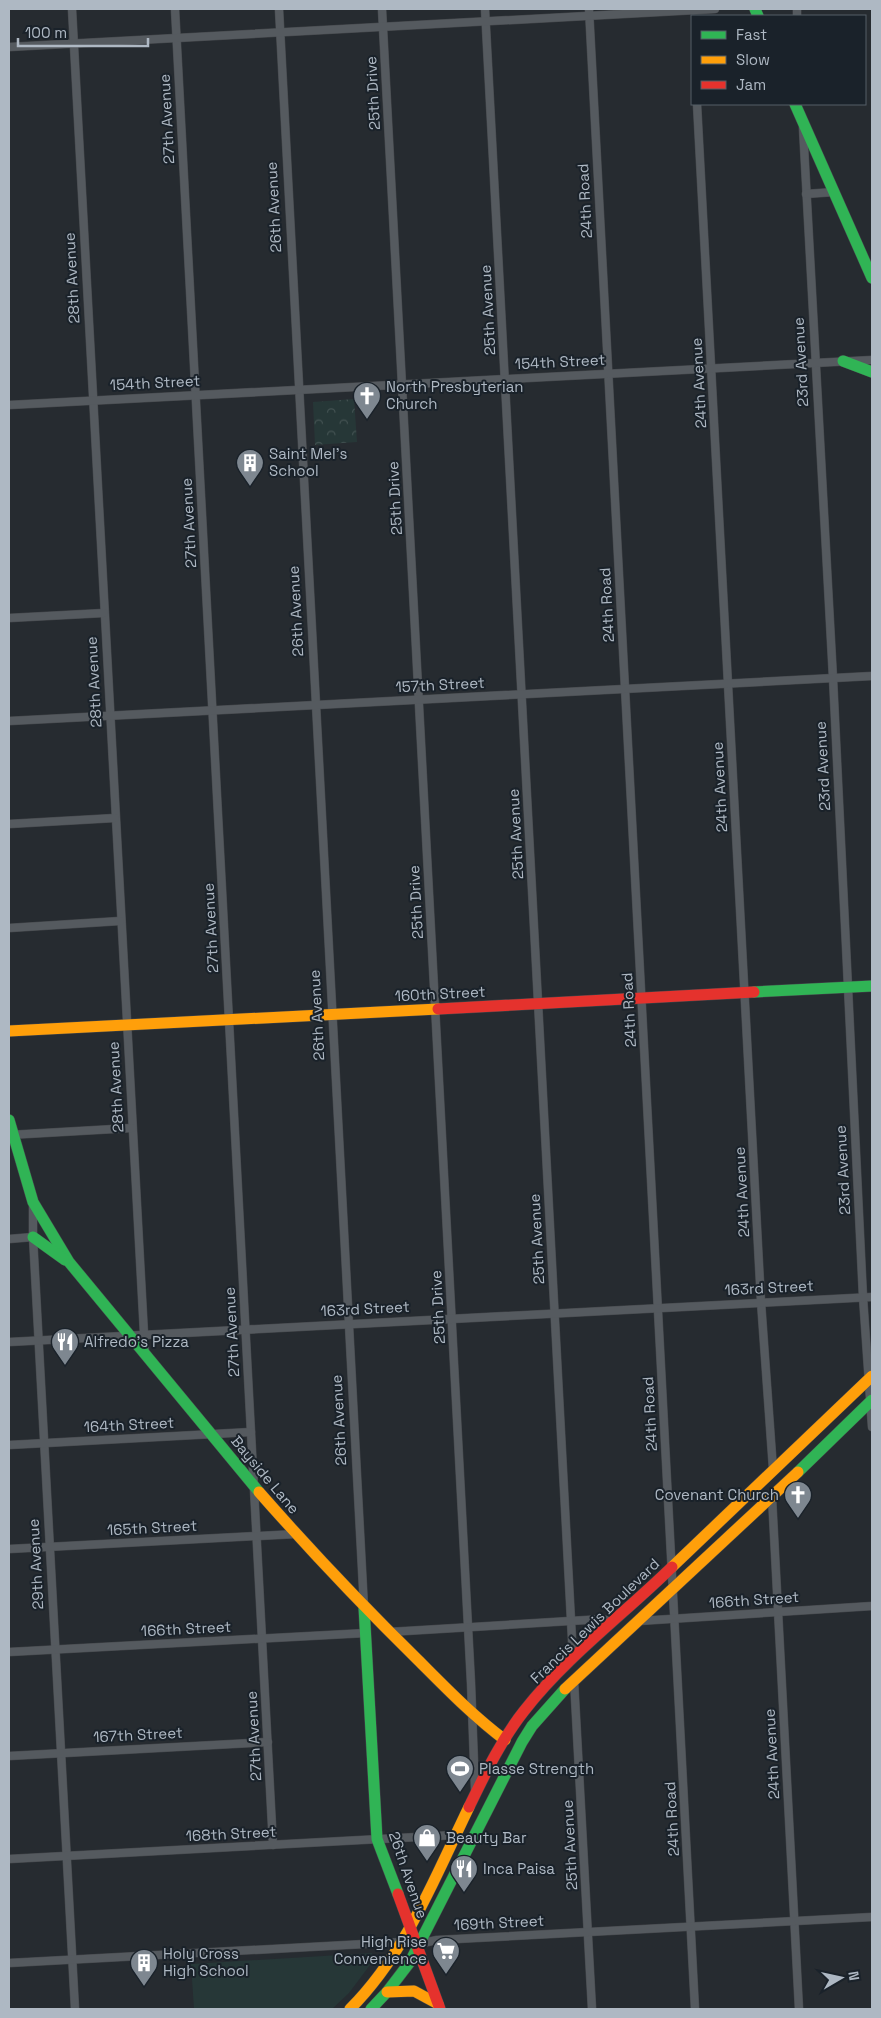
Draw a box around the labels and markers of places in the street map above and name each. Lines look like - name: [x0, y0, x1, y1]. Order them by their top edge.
- place label: North Presbyterian Church: [386, 377, 524, 413]
- church icon: North Presbyterian Church: [352, 381, 382, 420]
- place label: Saint Mel's School: [269, 444, 347, 480]
- building icon: Saint Mel's School: [235, 448, 265, 487]
- restaurant icon: Alfredo's Pizza: [50, 1327, 80, 1366]
- place label: Alfredo's Pizza: [84, 1332, 189, 1351]
- church icon: Covenant Church: [783, 1480, 813, 1519]
- place label: Covenant Church: [655, 1485, 779, 1504]
- sports icon: Plasse Strength: [445, 1754, 475, 1793]
- place label: Plasse Strength: [479, 1759, 594, 1778]
- shop icon: Beauty Bar: [412, 1823, 442, 1862]
- place label: Beauty Bar: [446, 1828, 527, 1847]
- restaurant icon: Inca Paisa: [449, 1854, 479, 1893]
- place label: Inca Paisa: [483, 1859, 555, 1878]
- place label: High Rise Convenience: [334, 1932, 427, 1968]
- supermarket icon: High Rise Convenience: [431, 1936, 461, 1975]
- place label: Holy Cross High School: [163, 1944, 249, 1980]
- building icon: Holy Cross High School: [129, 1948, 159, 1987]

